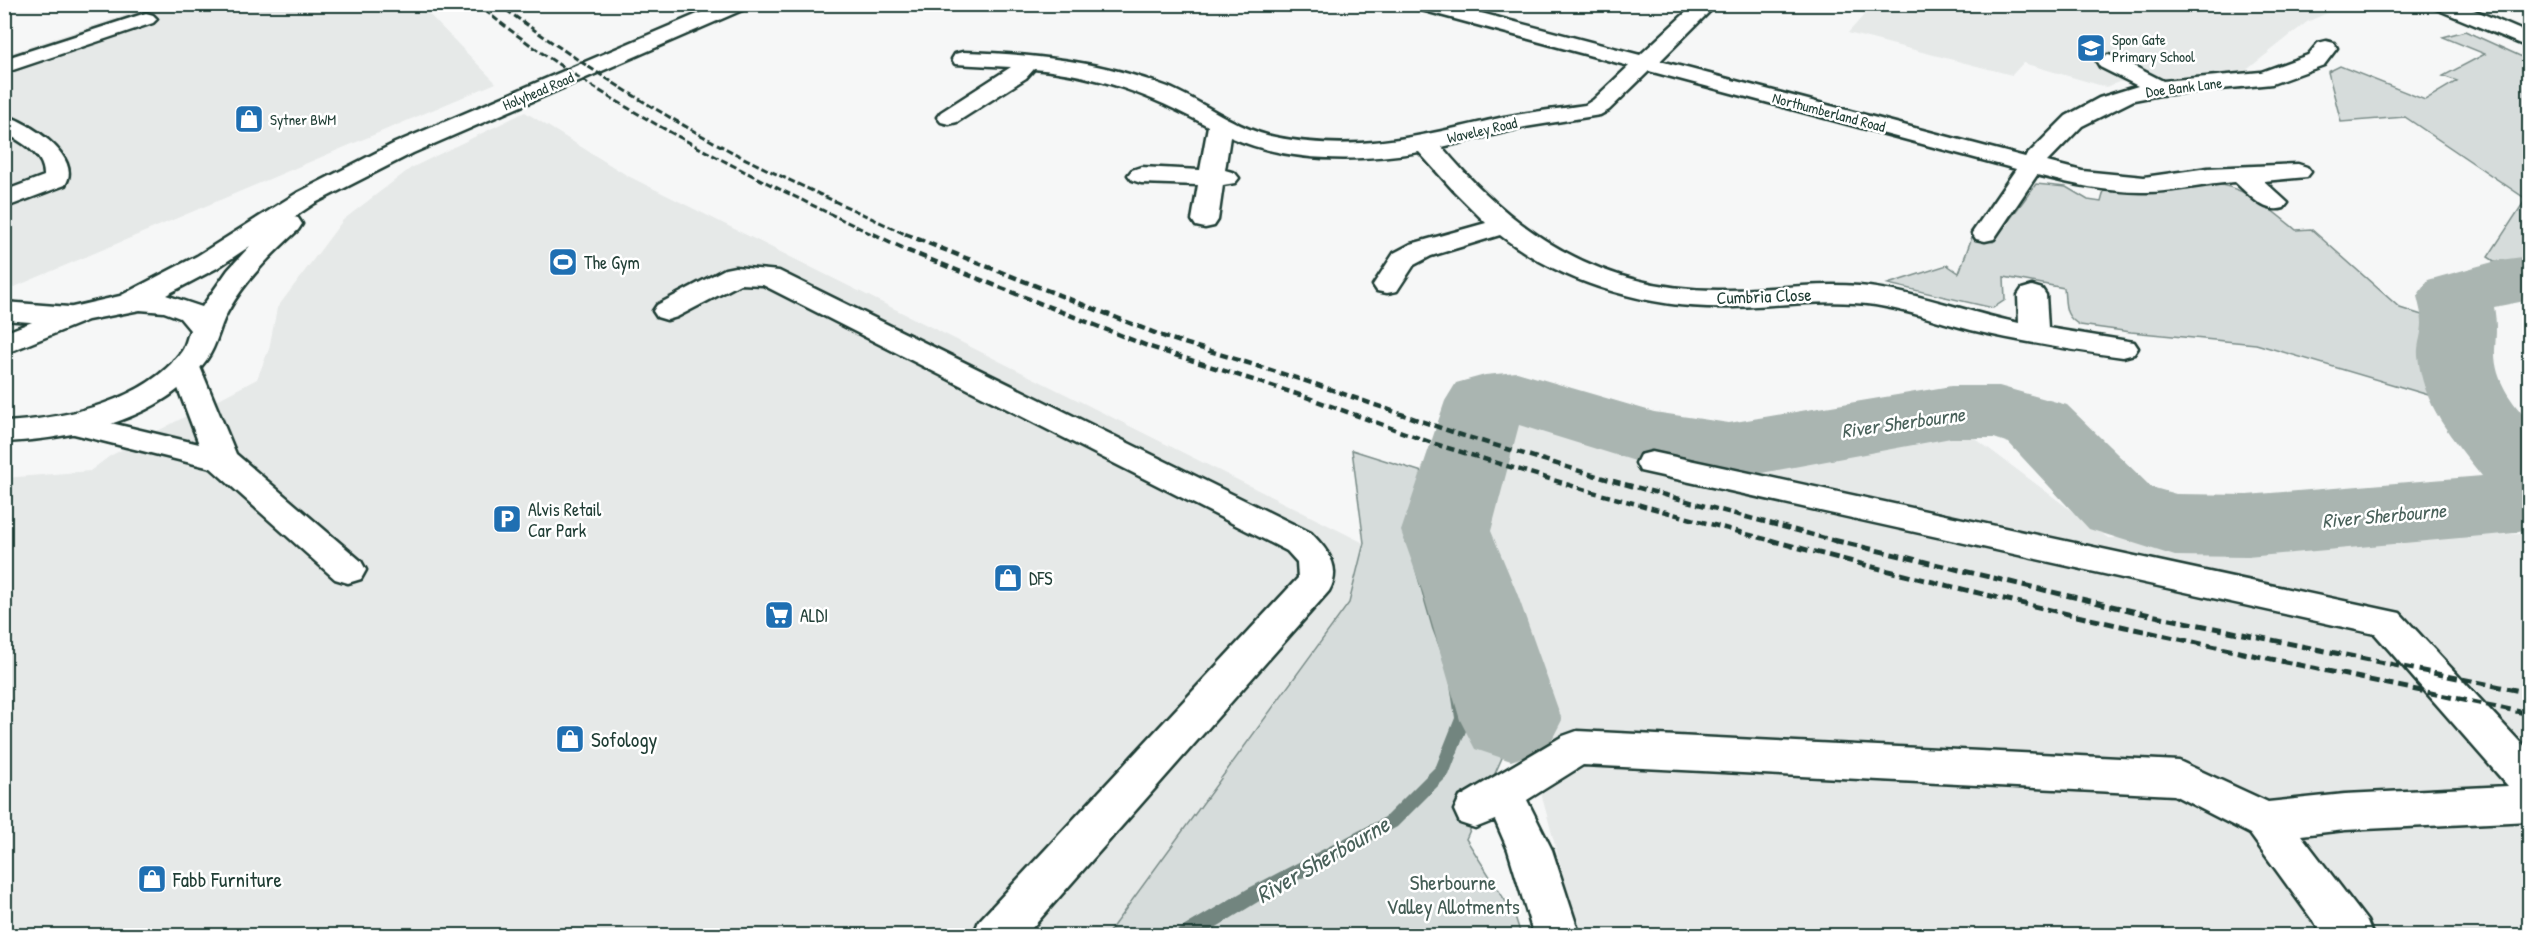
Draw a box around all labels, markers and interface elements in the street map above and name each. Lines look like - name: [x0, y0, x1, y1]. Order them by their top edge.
- place label: Spon Gate Primary School: [2112, 29, 2195, 67]
- school or university icon: Spon Gate Primary School: [2075, 32, 2107, 64]
- street label: Holyhead Road: [499, 67, 577, 115]
- street label: Doe Bank Lane: [2145, 72, 2223, 102]
- street label: Northumberland Road: [1770, 87, 1888, 137]
- shop icon: Sytner BWM: [233, 103, 265, 135]
- place label: Sytner BWM: [270, 109, 336, 130]
- street label: Waveley Road: [1445, 112, 1519, 148]
- sports icon: The Gym: [547, 246, 579, 278]
- place label: The Gym: [584, 250, 640, 275]
- street label: Cumbria Close: [1716, 282, 1812, 310]
- water label: River Sherbourne: [1840, 400, 1967, 444]
- water label: River Sherbourne: [2321, 496, 2448, 534]
- place label: Alvis Retail Car Park: [528, 497, 601, 543]
- parking icon: Alvis Retail Car Park: [491, 503, 523, 535]
- shop icon: DFS: [992, 562, 1024, 594]
- place label: DFS: [1029, 566, 1053, 591]
- supermarket icon: ALDI: [763, 599, 795, 631]
- place label: ALDI: [800, 603, 828, 628]
- shop icon: Sofology: [554, 723, 586, 755]
- place label: Sofology: [591, 725, 657, 754]
- water label: River Sherbourne: [1250, 807, 1396, 910]
- shop icon: Fabb Furniture: [136, 863, 168, 895]
- place label: Fabb Furniture: [172, 865, 282, 894]
- park label: Sherbourne Valley Allotments: [1386, 868, 1520, 921]

